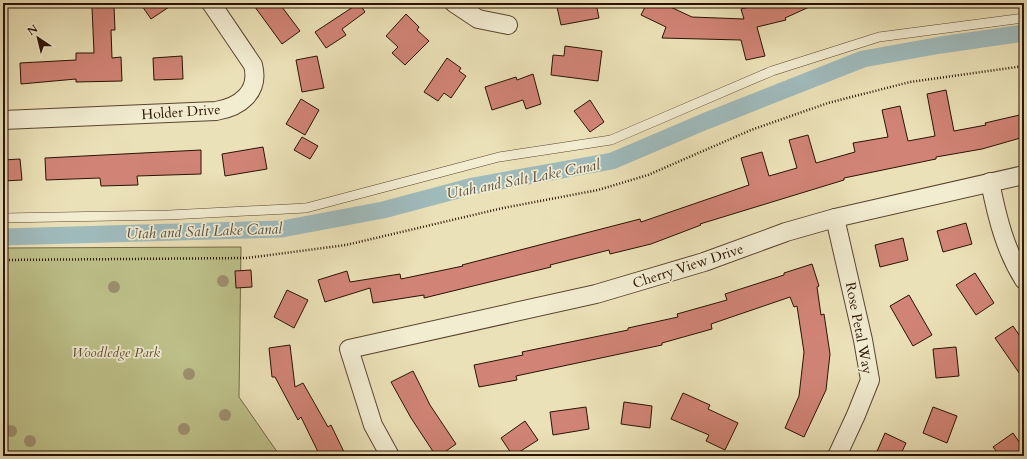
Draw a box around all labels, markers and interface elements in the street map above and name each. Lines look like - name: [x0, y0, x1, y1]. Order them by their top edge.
- north arrow: [18, 18, 58, 58]
- text: N: [24, 21, 41, 39]
- street label: Holder Drive: [141, 100, 221, 124]
- water label: Utah and Salt Lake Canal: [444, 154, 603, 204]
- water label: Utah and Salt Lake Canal: [125, 218, 283, 244]
- street label: Cherry View Drive: [630, 239, 746, 293]
- street label: Rose Petal Way: [841, 280, 877, 376]
- park label: Woodledge Park: [72, 343, 160, 362]

